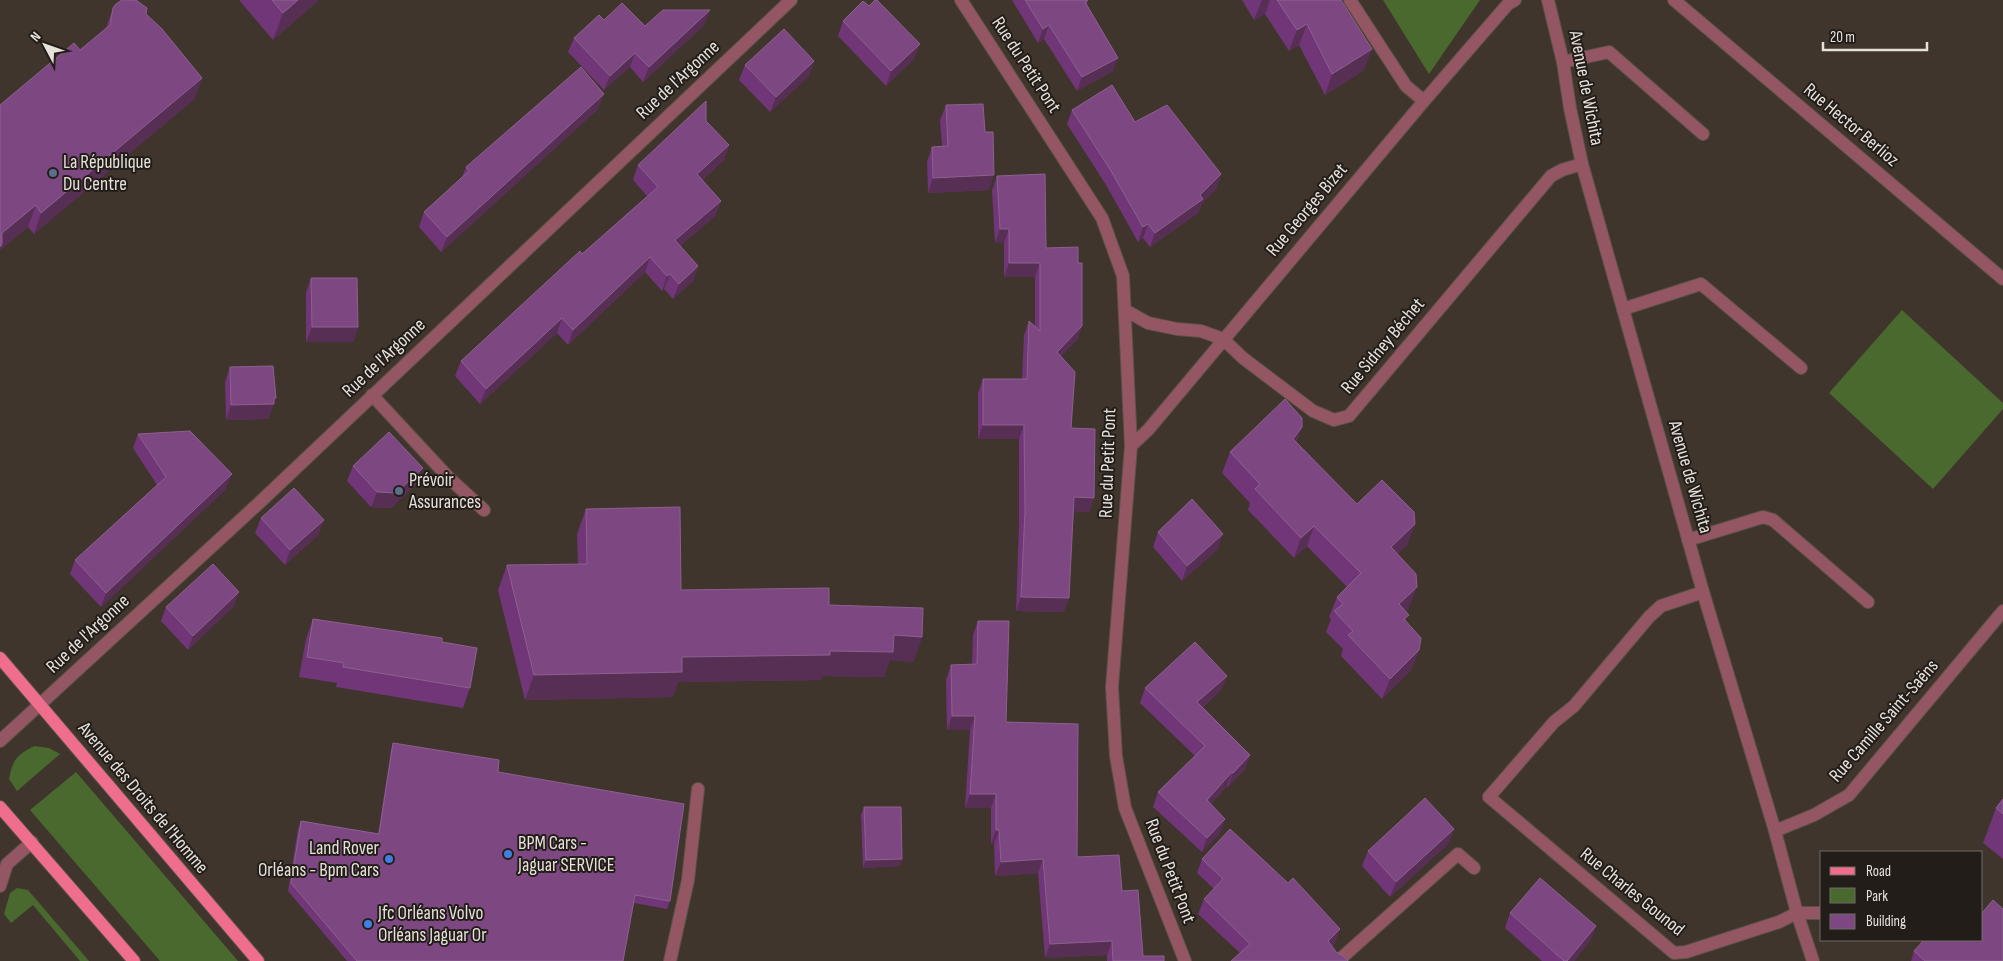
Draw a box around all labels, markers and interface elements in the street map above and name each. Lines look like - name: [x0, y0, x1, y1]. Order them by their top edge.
- street label: Rue du Petit Pont: [986, 13, 1066, 118]
- north arrow: [20, 20, 70, 70]
- scale bar: [1823, 20, 1927, 52]
- text: N: [27, 28, 44, 45]
- street label: Avenue de Wichita: [1563, 28, 1608, 147]
- text: 20 m: [1830, 28, 1855, 47]
- street label: Rue de l'Argonne: [632, 36, 724, 124]
- street label: Rue Hector Berlioz: [1799, 78, 1904, 172]
- place label: La République Du Centre: [63, 151, 151, 196]
- street label: Rue Georges Bizet: [1261, 159, 1353, 261]
- marker: La République Du Centre: [47, 167, 59, 179]
- street label: Rue Sidney Béchet: [1336, 293, 1430, 399]
- street label: Rue de l'Argonne: [338, 314, 430, 402]
- street label: Rue du Petit Pont: [1095, 407, 1121, 518]
- street label: Avenue de Wichita: [1663, 417, 1717, 536]
- place label: Prévoir Assurances: [408, 469, 481, 514]
- marker: Prévoir Assurances: [393, 485, 405, 497]
- street label: Rue de l'Argonne: [42, 590, 134, 678]
- street label: Rue Camille Saint-Saëns: [1824, 655, 1944, 787]
- street label: Avenue des Droits de l'Homme: [72, 717, 213, 879]
- street label: Rue du Petit Pont: [1140, 816, 1201, 927]
- place label: BPM Cars - Jaguar SERVICE: [517, 832, 615, 877]
- place label: Land Rover Orléans - Bpm Cars: [258, 837, 380, 882]
- street label: Rue Charles Gounod: [1575, 843, 1689, 941]
- marker: BPM Cars - Jaguar SERVICE: [502, 848, 514, 860]
- legend: [1820, 851, 1983, 941]
- marker: Land Rover Orléans - Bpm Cars: [383, 853, 395, 865]
- text: Road: [1866, 862, 1891, 881]
- text: Park: [1866, 887, 1888, 906]
- place label: Jfc Orléans Volvo Orléans Jaguar Or: [377, 902, 487, 947]
- text: Building: [1866, 912, 1906, 931]
- marker: Jfc Orléans Volvo Orléans Jaguar Or: [362, 918, 374, 930]

